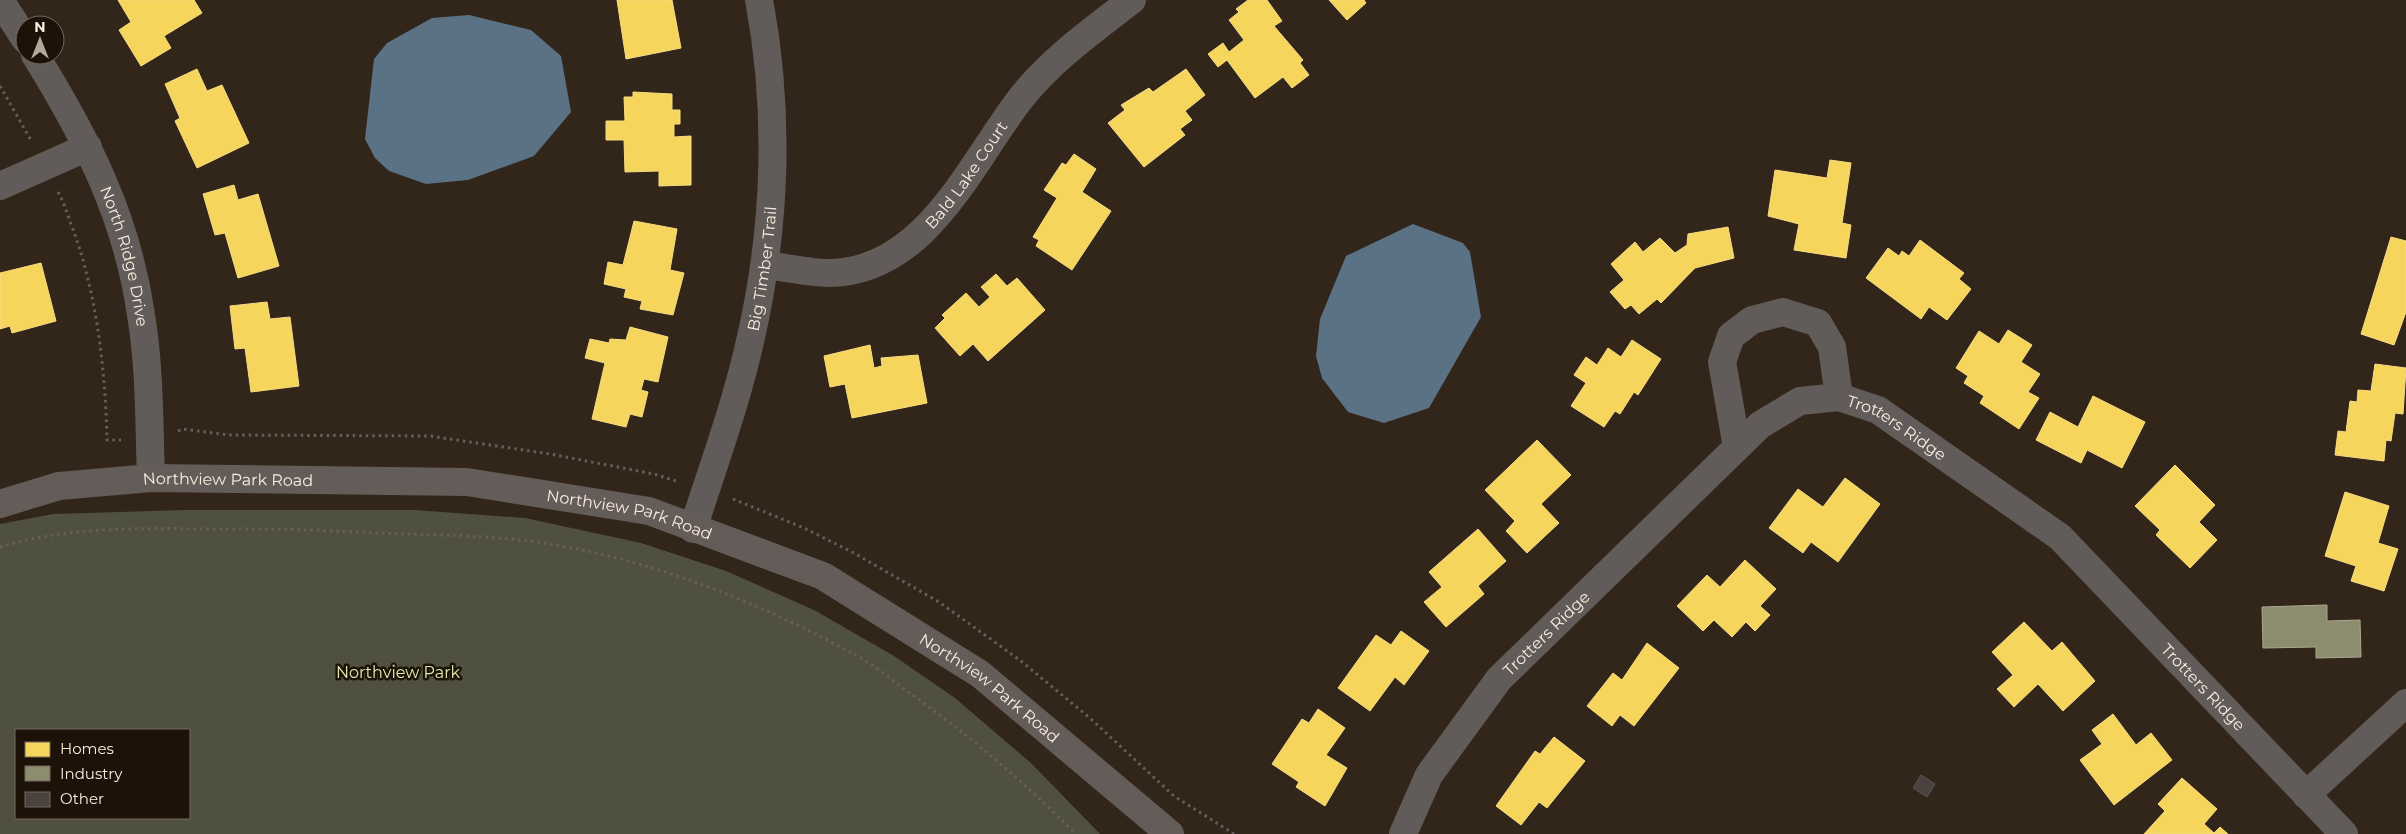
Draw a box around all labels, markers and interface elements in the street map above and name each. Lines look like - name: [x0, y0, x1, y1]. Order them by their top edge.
- north arrow: [15, 15, 65, 65]
- text: N: [34, 18, 46, 36]
- street label: Bald Lake Court: [921, 117, 1012, 233]
- street label: North Ridge Drive: [96, 184, 152, 328]
- street label: Big Timber Trail: [744, 206, 780, 333]
- street label: Trotters Ridge: [1844, 391, 1950, 465]
- street label: Northview Park Road: [142, 469, 313, 490]
- street label: Northview Park Road: [545, 486, 715, 544]
- street label: Trotters Ridge: [1499, 587, 1594, 680]
- street label: Northview Park Road: [916, 630, 1063, 747]
- street label: Trotters Ridge: [2157, 640, 2249, 735]
- park label: Northview Park: [336, 663, 460, 682]
- legend: [15, 729, 190, 819]
- text: Homes: [60, 739, 114, 758]
- text: Industry: [60, 764, 123, 783]
- text: Other: [60, 789, 104, 808]

